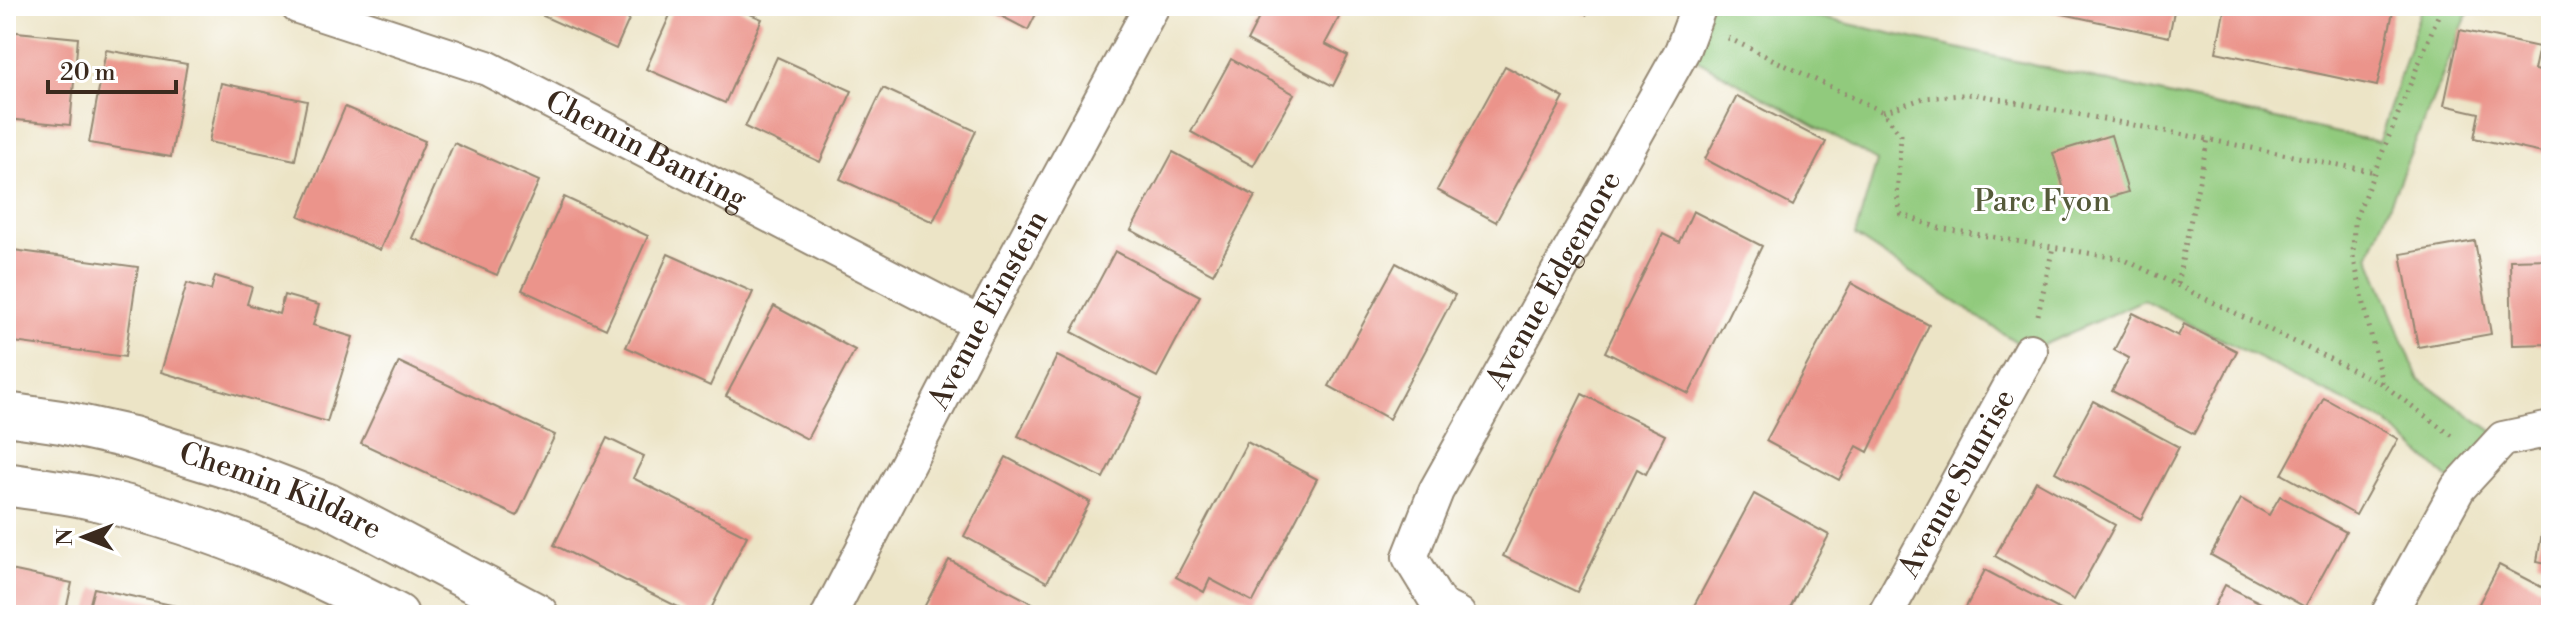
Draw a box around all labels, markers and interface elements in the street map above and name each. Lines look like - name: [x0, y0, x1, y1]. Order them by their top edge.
- scale bar: [48, 44, 176, 94]
- text: 20 m: [60, 58, 116, 88]
- street label: Chemin Banting: [539, 82, 754, 219]
- street label: Avenue Edgemore: [1477, 164, 1630, 397]
- park label: Parc Fyon: [1974, 183, 2110, 221]
- street label: Avenue Einstein: [919, 204, 1057, 417]
- street label: Avenue Sunrise: [1890, 383, 2024, 585]
- street label: Chemin Kildare: [175, 434, 388, 549]
- north arrow: [44, 497, 124, 577]
- text: N: [52, 528, 79, 546]

